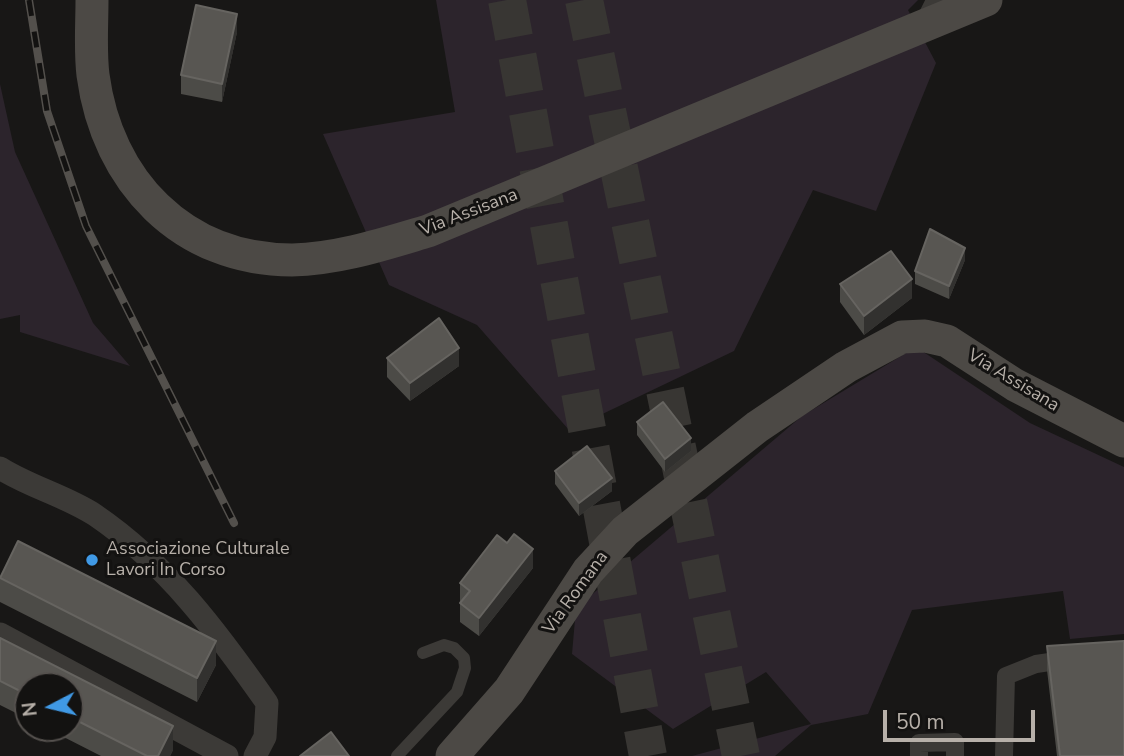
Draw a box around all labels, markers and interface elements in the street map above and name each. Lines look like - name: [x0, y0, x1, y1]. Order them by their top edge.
- street label: Via Assisana: [417, 184, 521, 242]
- street label: Via Assisana: [963, 345, 1063, 417]
- place label: Associazione Culturale Lavori In Corso: [106, 539, 290, 582]
- street label: Via Romana: [539, 547, 613, 639]
- marker: Associazione Culturale Lavori In Corso: [84, 552, 100, 568]
- north arrow: [14, 672, 84, 742]
- scale bar: [886, 696, 1038, 740]
- text: N: [16, 701, 44, 718]
- text: 50 m: [896, 708, 945, 736]

